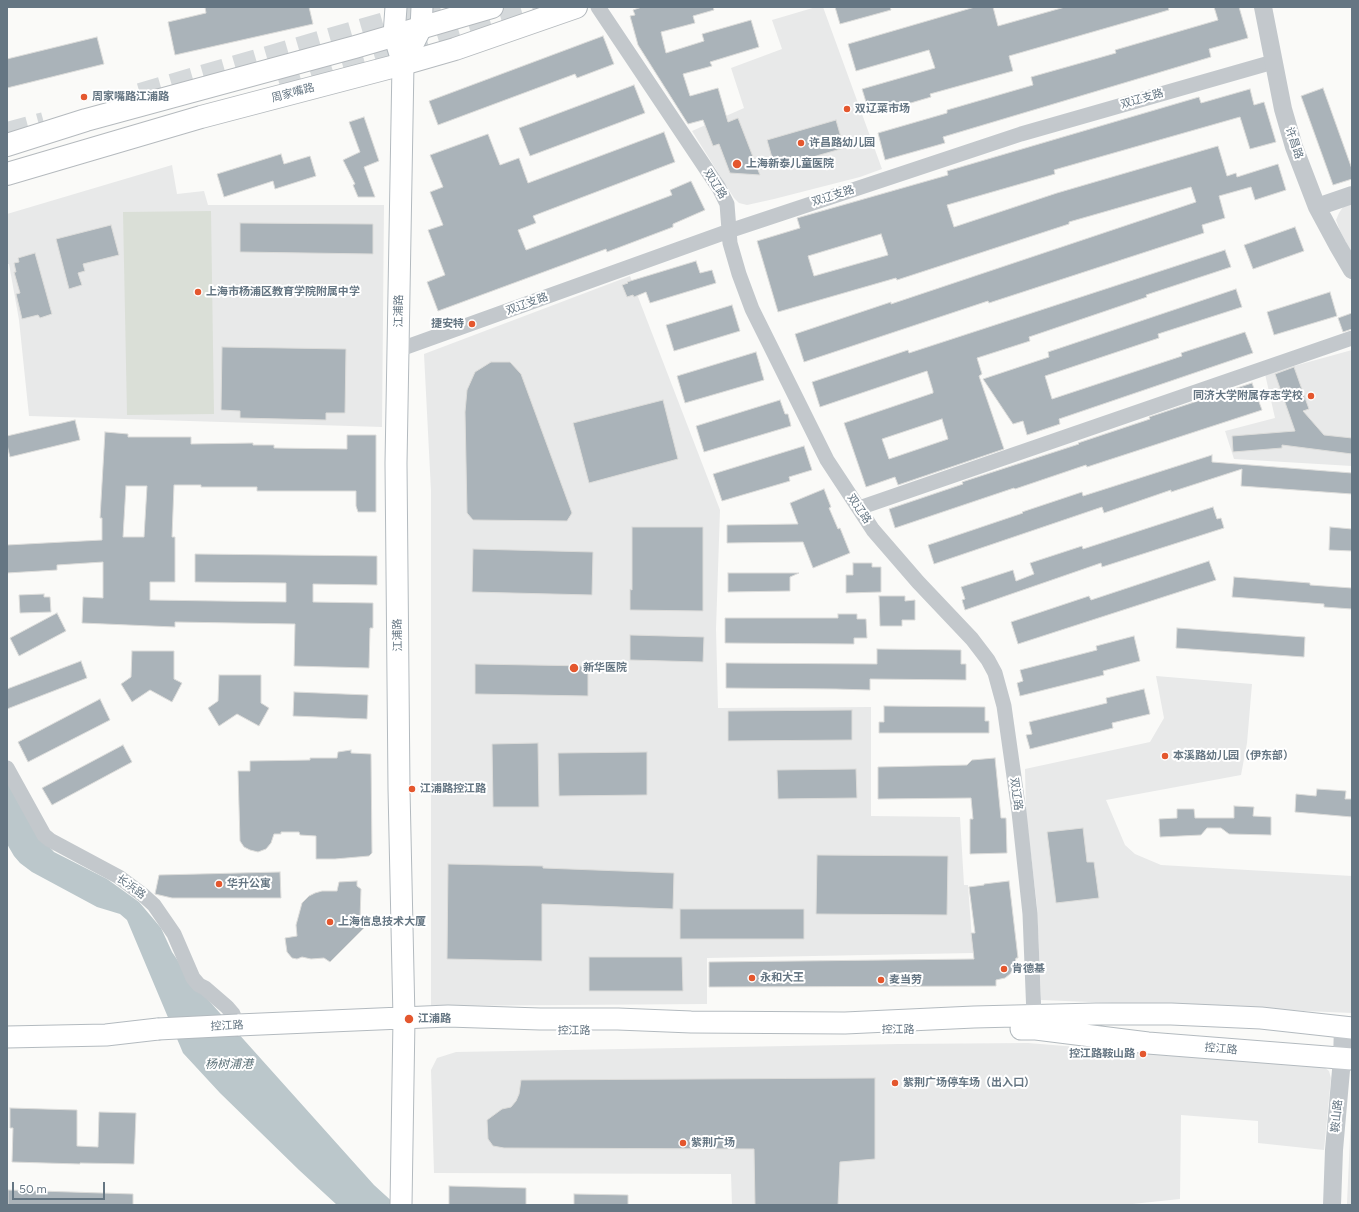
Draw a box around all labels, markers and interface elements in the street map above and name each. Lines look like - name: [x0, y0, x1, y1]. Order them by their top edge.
- street label: 周家嘴路: [270, 81, 316, 105]
- street label: 双辽支路: [1119, 87, 1165, 111]
- place label: 周家嘴路江浦路: [92, 90, 169, 104]
- marker: 周家嘴路江浦路: [79, 92, 89, 102]
- place label: 双辽菜市场: [855, 102, 910, 116]
- marker: 双辽菜市场: [842, 104, 852, 114]
- street label: 许昌路: [1283, 125, 1305, 161]
- place label: 许昌路幼儿园: [809, 136, 875, 150]
- marker: 许昌路幼儿园: [796, 138, 806, 148]
- place label: 上海新泰儿童医院: [746, 157, 834, 171]
- marker: 上海新泰儿童医院: [731, 158, 743, 170]
- street label: 双辽路: [701, 167, 729, 201]
- street label: 双辽支路: [810, 183, 856, 209]
- place label: 上海市杨浦区教育学院附属中学: [206, 285, 360, 299]
- marker: 上海市杨浦区教育学院附属中学: [193, 287, 203, 297]
- street label: 双辽支路: [504, 290, 550, 318]
- street label: 江浦路: [392, 294, 406, 328]
- place label: 捷安特: [431, 317, 464, 331]
- marker: 捷安特: [467, 319, 477, 329]
- place label: 同济大学附属存志学校: [1193, 389, 1303, 403]
- marker: 同济大学附属存志学校: [1306, 391, 1316, 401]
- street label: 双辽路: [844, 492, 874, 526]
- street label: 江浦路: [391, 618, 405, 652]
- place label: 新华医院: [583, 661, 627, 675]
- marker: 新华医院: [568, 662, 580, 674]
- place label: 本溪路幼儿园（伊东部）: [1173, 749, 1294, 763]
- marker: 本溪路幼儿园（伊东部）: [1160, 751, 1170, 761]
- street label: 双辽路: [1007, 777, 1025, 811]
- place label: 江浦路控江路: [420, 782, 486, 796]
- marker: 江浦路控江路: [407, 784, 417, 794]
- street label: 长浜路: [114, 872, 148, 902]
- place label: 华升公寓: [227, 877, 271, 891]
- marker: 华升公寓: [214, 879, 224, 889]
- place label: 上海信息技术大厦: [338, 915, 426, 929]
- marker: 上海信息技术大厦: [325, 917, 335, 927]
- place label: 肯德基: [1012, 962, 1045, 976]
- marker: 肯德基: [999, 964, 1009, 974]
- place label: 永和大王: [760, 971, 804, 985]
- marker: 永和大王: [747, 973, 757, 983]
- place label: 麦当劳: [889, 973, 922, 987]
- marker: 麦当劳: [876, 975, 886, 985]
- place label: 江浦路: [418, 1012, 451, 1026]
- marker: 江浦路: [403, 1013, 415, 1025]
- street label: 控江路: [210, 1019, 244, 1033]
- street label: 控江路: [882, 1023, 914, 1037]
- street label: 控江路: [558, 1024, 590, 1038]
- street label: 控江路: [1204, 1041, 1238, 1057]
- place label: 控江路鞍山路: [1069, 1047, 1135, 1061]
- marker: 控江路鞍山路: [1138, 1049, 1148, 1059]
- water label: 杨树浦港: [205, 1057, 253, 1071]
- place label: 紫荆广场停车场（出入口）: [903, 1076, 1035, 1090]
- marker: 紫荆广场停车场（出入口）: [890, 1078, 900, 1088]
- street label: 鞍山路: [1329, 1099, 1345, 1133]
- place label: 紫荆广场: [691, 1136, 735, 1150]
- marker: 紫荆广场: [678, 1138, 688, 1148]
- scale bar: [14, 1174, 107, 1200]
- text: 50 m: [19, 1182, 47, 1196]

